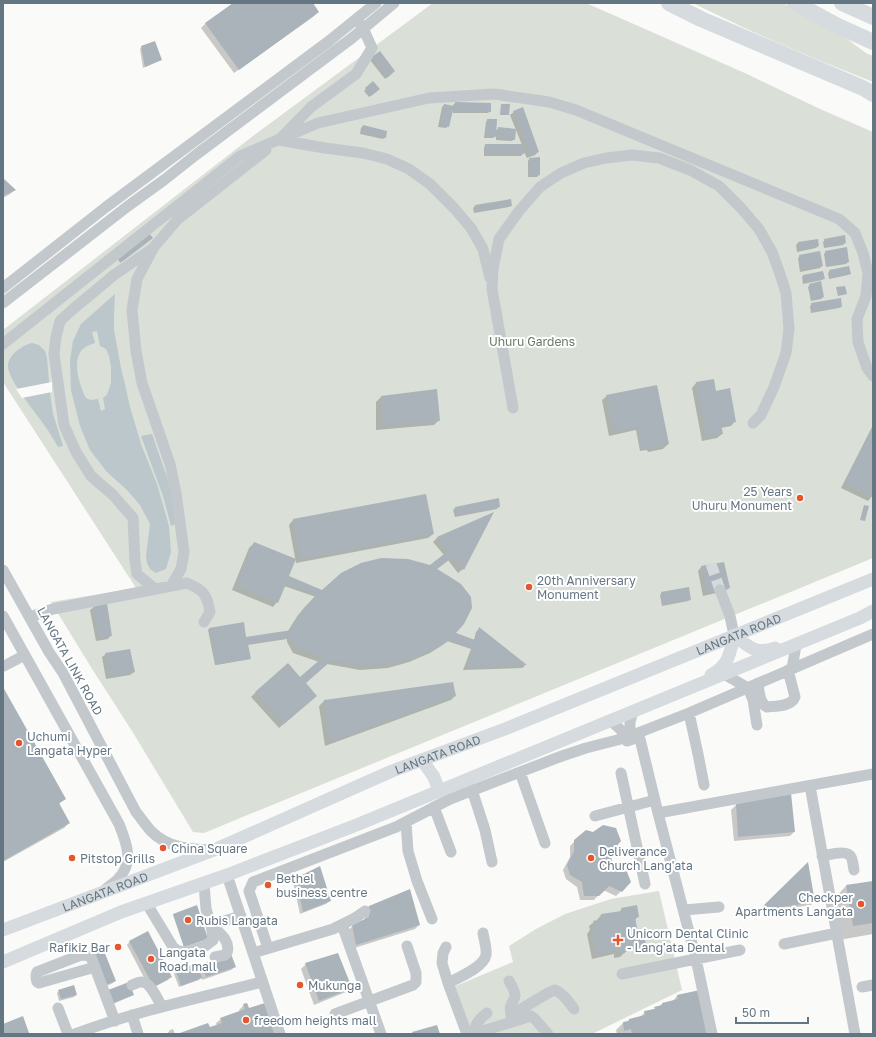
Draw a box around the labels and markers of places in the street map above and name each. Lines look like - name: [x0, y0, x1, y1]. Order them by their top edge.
- place label: 25 Years Uhuru Monument: [692, 484, 792, 513]
- marker: 25 Years Uhuru Monument: [795, 493, 805, 503]
- place label: 20th Anniversary Monument: [537, 573, 636, 602]
- marker: 20th Anniversary Monument: [524, 582, 534, 592]
- place label: Uchumi Langata Hyper: [27, 729, 112, 758]
- marker: Uchumi Langata Hyper: [14, 738, 24, 748]
- place label: China Square: [171, 841, 248, 856]
- marker: China Square: [158, 843, 168, 853]
- place label: Deliverance Church Lang'ata: [599, 844, 693, 873]
- place label: Pitstop Grills: [80, 851, 155, 866]
- marker: Pitstop Grills: [67, 853, 77, 863]
- marker: Deliverance Church Lang'ata: [586, 853, 596, 863]
- place label: Bethel business centre: [276, 871, 367, 900]
- marker: Bethel business centre: [263, 880, 273, 890]
- place label: Checkper Apartments Langata: [735, 890, 853, 919]
- marker: Checkper Apartments Langata: [856, 899, 866, 909]
- place label: Rubis Langata: [196, 913, 278, 928]
- marker: Rubis Langata: [183, 915, 193, 925]
- place label: Unicorn Dental Clinic - Lang'ata Dental: [627, 926, 749, 955]
- marker: Unicorn Dental Clinic - Lang'ata Dental: [612, 934, 624, 946]
- place label: Rafikiz Bar: [49, 940, 110, 955]
- marker: Rafikiz Bar: [113, 942, 123, 952]
- place label: Langata Road mall: [159, 945, 217, 974]
- marker: Langata Road mall: [146, 954, 156, 964]
- place label: Mukunga: [308, 978, 361, 993]
- marker: Mukunga: [295, 980, 305, 990]
- place label: freedom heights mall: [254, 1013, 377, 1028]
- marker: freedom heights mall: [241, 1015, 251, 1025]

